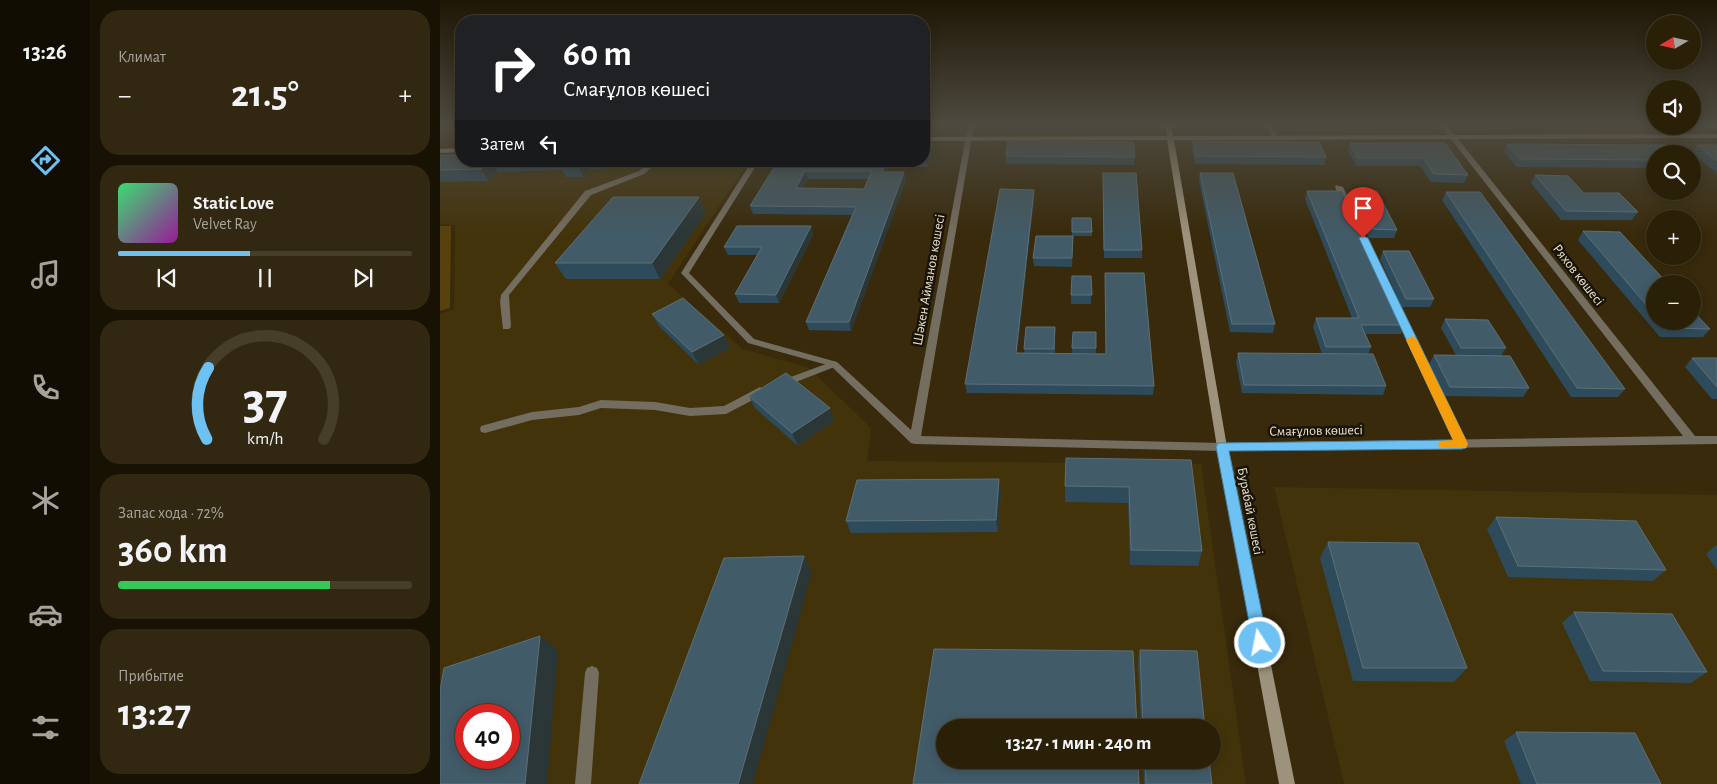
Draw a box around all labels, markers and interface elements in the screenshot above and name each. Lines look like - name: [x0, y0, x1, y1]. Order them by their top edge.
- north arrow: [1646, 15, 1701, 70]
- map controls: [1646, 15, 1701, 330]
- icon: right: [480, 35, 545, 100]
- text: 60 m: [563, 37, 632, 72]
- text: 13:26: [23, 41, 67, 63]
- text: Климат: [118, 49, 166, 65]
- text: 21.5°: [231, 76, 299, 114]
- text: Смағұлов көшесі: [563, 78, 710, 100]
- button: sound: [1646, 80, 1701, 135]
- text: −: [118, 82, 131, 110]
- text: +: [399, 82, 412, 110]
- icon: left: [535, 130, 563, 158]
- text: Затем: [480, 135, 525, 154]
- icon: directions: [28, 143, 63, 178]
- button: search: [1646, 145, 1701, 200]
- pin: [1342, 187, 1384, 238]
- text: Static Love: [193, 194, 274, 213]
- icon: arrive: [1349, 194, 1377, 222]
- button: +: [1646, 210, 1701, 265]
- street label: Шәкен Айманов көшесі: [911, 213, 947, 347]
- text: Velvet Ray: [193, 216, 257, 232]
- street label: Ряхов көшесі: [1550, 242, 1606, 308]
- icon: music: [28, 257, 63, 292]
- icon: previous: [153, 264, 181, 292]
- icon: pause: [251, 264, 279, 292]
- icon: next: [349, 264, 377, 292]
- button: −: [1646, 275, 1701, 330]
- icon: phone: [28, 370, 63, 405]
- text: 37: [243, 376, 287, 428]
- street label: Смағұлов көшесі: [1269, 423, 1363, 439]
- text: km/h: [247, 430, 283, 448]
- street label: Бурабай көшесі: [1235, 466, 1265, 556]
- icon: climate: [28, 483, 63, 518]
- text: Запас хода · 72%: [118, 505, 224, 521]
- text: 360 km: [118, 532, 228, 570]
- icon: car: [28, 597, 63, 632]
- position arrow: [1233, 616, 1285, 668]
- text: Прибытие: [118, 668, 184, 684]
- text: 13:27: [118, 695, 191, 733]
- speed limit sign: 40: [455, 704, 520, 769]
- icon: filters: [28, 710, 63, 745]
- text: 13:27 · 1 мин · 240 m: [1006, 734, 1151, 753]

